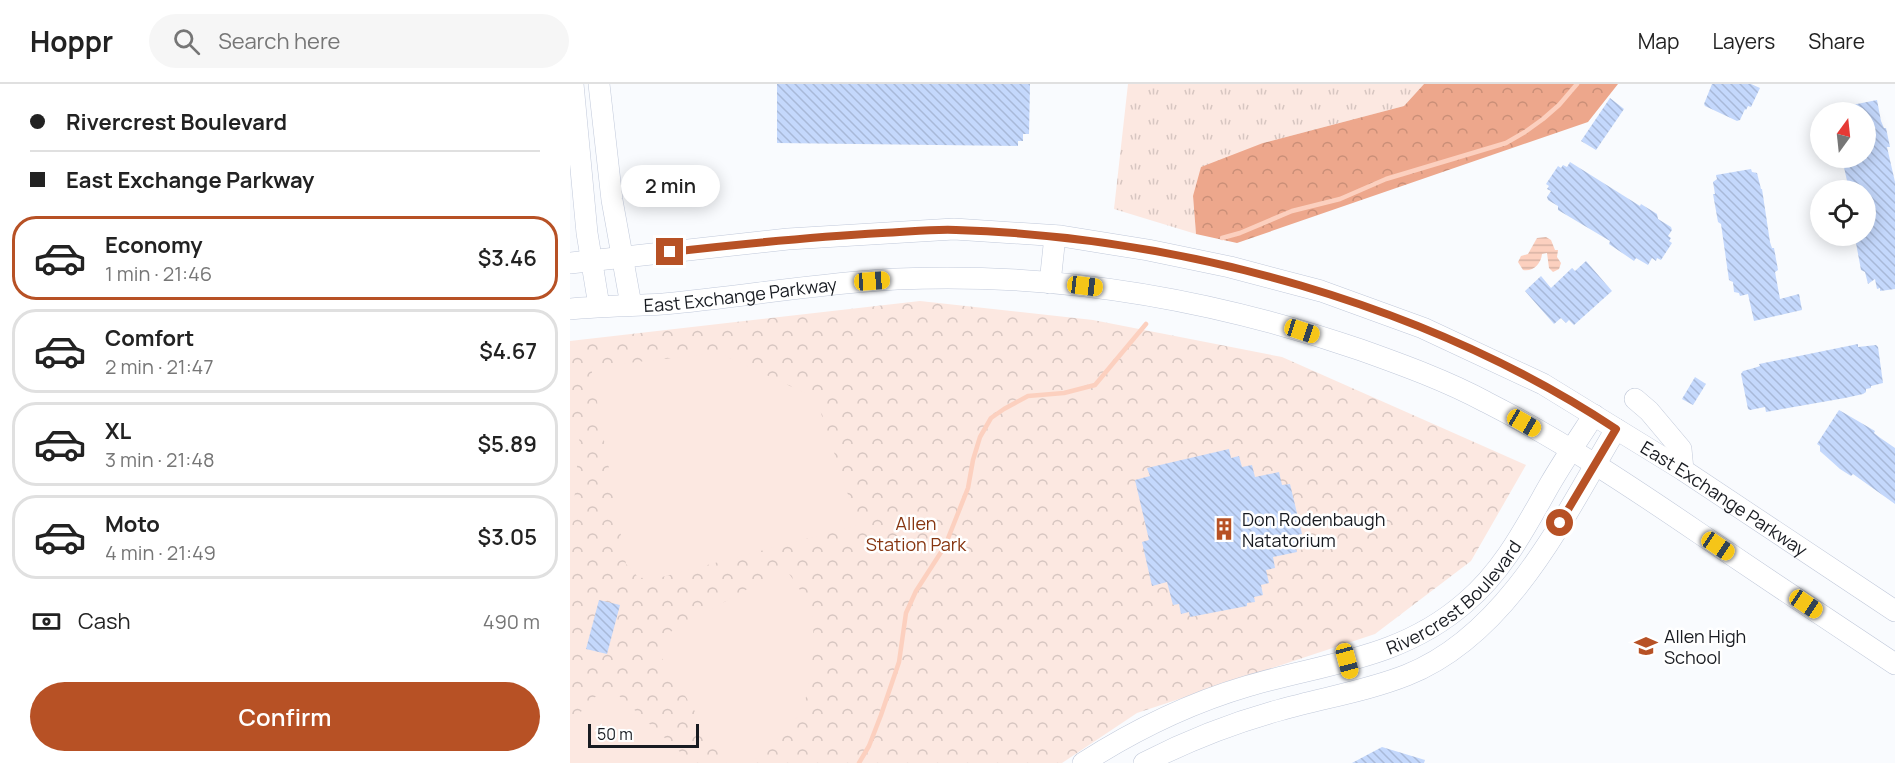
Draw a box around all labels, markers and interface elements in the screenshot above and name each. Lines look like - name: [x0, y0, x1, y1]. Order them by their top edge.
- search box: [149, 14, 569, 68]
- text: Hoppr: [30, 22, 113, 60]
- icon: search: [170, 25, 203, 58]
- text: Search here: [218, 26, 340, 56]
- text: Map: [1638, 27, 1679, 55]
- text: Layers: [1712, 27, 1775, 55]
- text: Share: [1808, 27, 1865, 55]
- north arrow: [1810, 102, 1876, 168]
- map controls: [1810, 102, 1876, 246]
- text: Rivercrest Boulevard: [66, 107, 287, 137]
- text: East Exchange Parkway: [66, 165, 314, 195]
- callout: 2 min: [621, 165, 720, 207]
- text: 2 min: [645, 172, 696, 199]
- button: locate: [1810, 180, 1876, 246]
- text: Economy: [105, 230, 203, 260]
- icon: car: [33, 231, 87, 285]
- route end: [656, 238, 683, 265]
- text: $3.46: [478, 243, 537, 273]
- text: 1 min · 21:46: [105, 260, 212, 287]
- car: [853, 271, 891, 291]
- street label: East Exchange Parkway: [643, 272, 839, 317]
- car: [1066, 275, 1104, 297]
- car: [1282, 317, 1322, 345]
- text: Comfort: [105, 323, 194, 353]
- icon: car: [33, 324, 87, 378]
- text: $4.67: [479, 336, 537, 366]
- text: 2 min · 21:47: [105, 353, 213, 380]
- car: [1504, 406, 1544, 440]
- text: XL: [105, 416, 131, 446]
- icon: car: [33, 417, 87, 471]
- text: $5.89: [477, 429, 537, 459]
- street label: East Exchange Parkway: [1637, 435, 1813, 562]
- text: 3 min · 21:48: [105, 446, 215, 473]
- place label: Don Rodenbaugh Natatorium: [1242, 507, 1385, 552]
- text: Moto: [105, 509, 160, 539]
- route start: [1546, 509, 1573, 536]
- icon: car: [33, 510, 87, 564]
- park label: Allen Station Park: [866, 511, 967, 556]
- building icon: Don Rodenbaugh Natatorium: [1211, 516, 1237, 542]
- text: $3.05: [478, 522, 537, 552]
- car: [1698, 528, 1738, 564]
- street label: Rivercrest Boulevard: [1383, 536, 1526, 660]
- text: 4 min · 21:49: [105, 539, 216, 566]
- car: [1786, 586, 1826, 622]
- icon: cash: [30, 605, 63, 638]
- text: Cash: [78, 606, 131, 636]
- text: 490 m: [483, 608, 540, 635]
- place label: Allen High School: [1664, 624, 1746, 669]
- school or university icon: Allen High School: [1633, 633, 1659, 659]
- car: [1334, 641, 1360, 681]
- button: Confirm: [30, 682, 540, 751]
- scale bar: [588, 721, 699, 748]
- text: 50 m: [597, 723, 633, 745]

